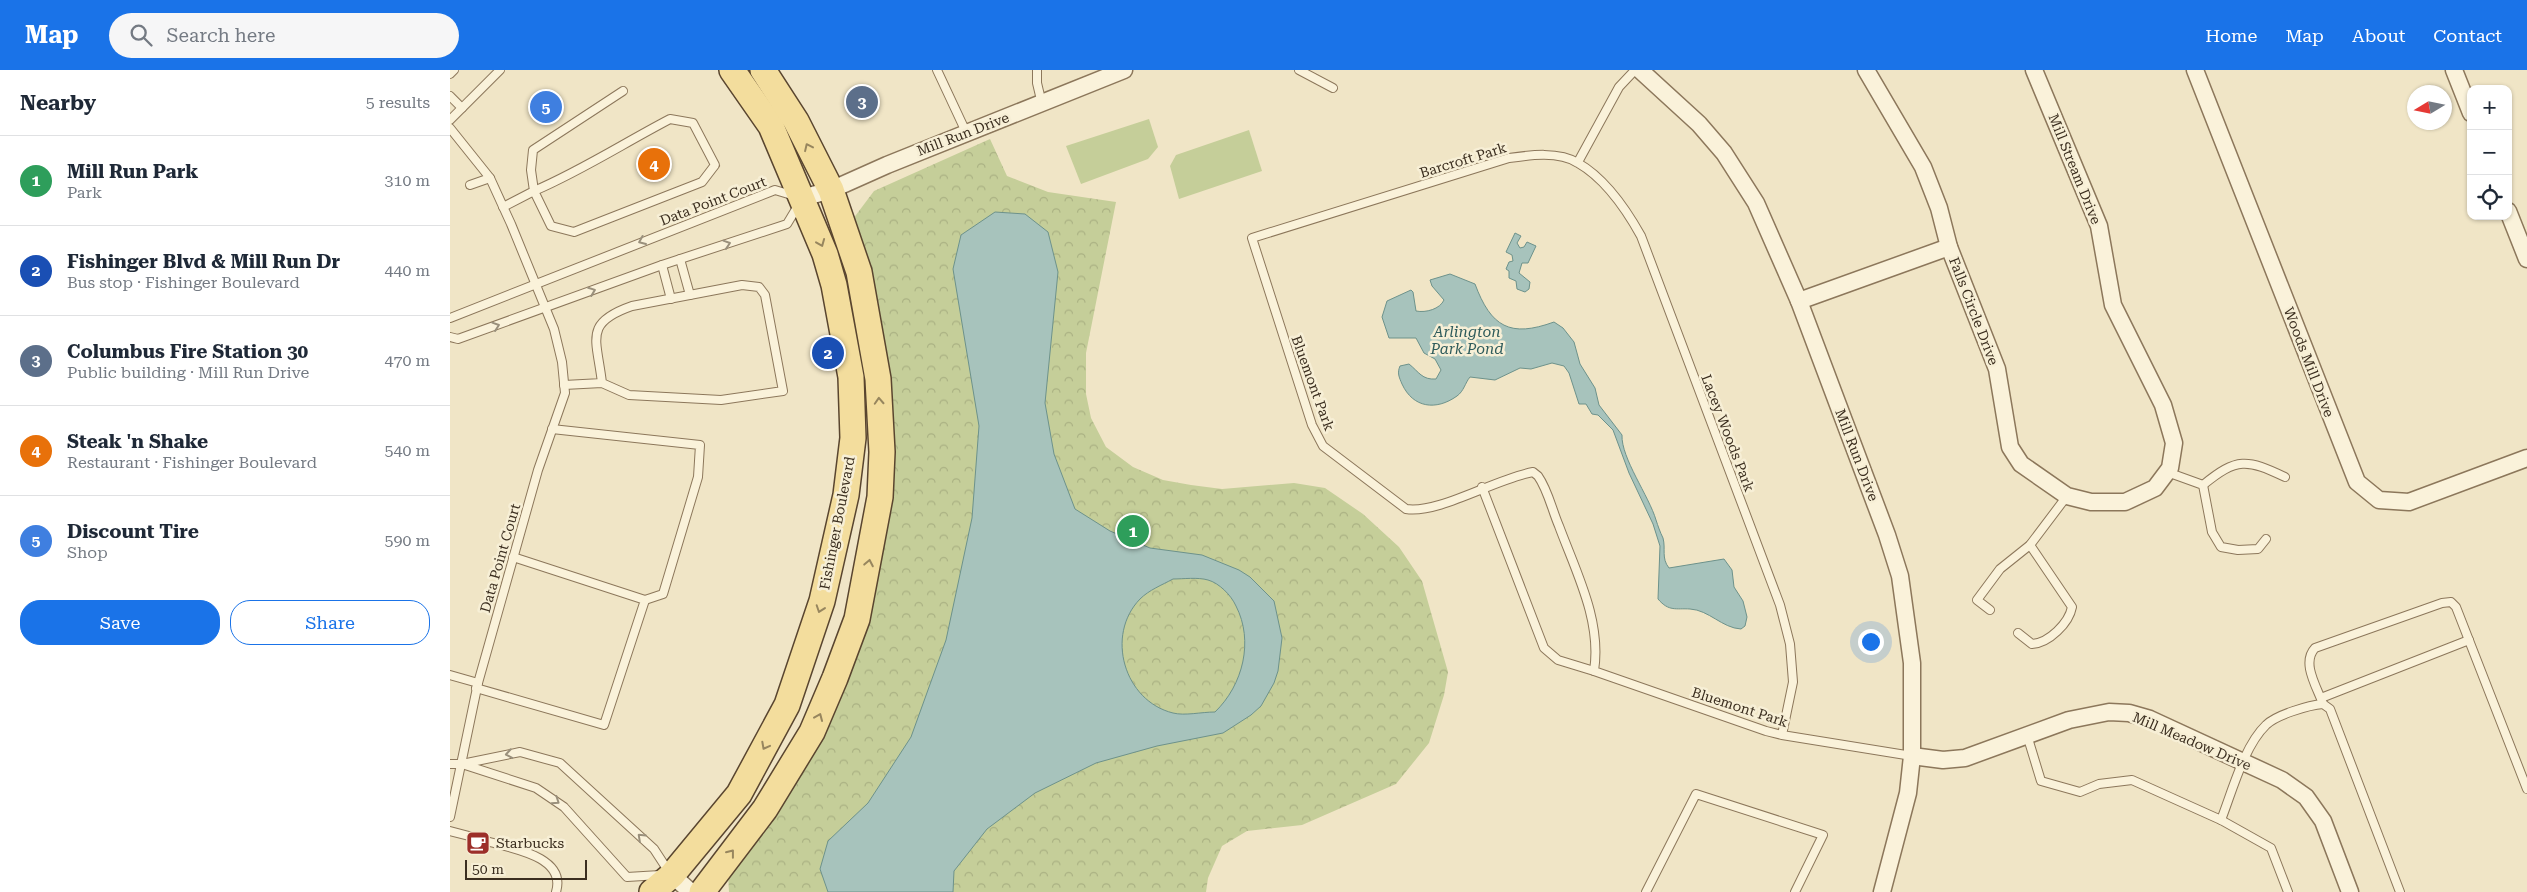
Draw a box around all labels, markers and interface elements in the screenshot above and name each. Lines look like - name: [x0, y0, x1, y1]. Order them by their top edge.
- search box: [109, 13, 459, 58]
- text: Map: [25, 21, 79, 49]
- icon: search: [127, 21, 155, 49]
- text: Search here: [167, 24, 275, 47]
- text: Home: [2205, 25, 2257, 46]
- text: Map: [2285, 25, 2324, 46]
- text: About: [2352, 25, 2405, 46]
- text: Contact: [2433, 25, 2502, 46]
- pin: 3: [846, 83, 878, 121]
- north arrow: [2407, 85, 2452, 130]
- map controls: [2467, 85, 2512, 220]
- button: +: [2467, 85, 2512, 130]
- pin: 5: [530, 88, 562, 126]
- text: Nearby: [20, 91, 96, 115]
- text: 5 results: [366, 93, 430, 112]
- street label: Mill Run Drive: [915, 109, 1012, 159]
- street label: Mill Stream Drive: [2046, 112, 2105, 227]
- button: −: [2467, 130, 2512, 175]
- street label: Barcroft Park: [1418, 139, 1508, 181]
- one-way arrow: [805, 143, 815, 152]
- pin: 4: [638, 145, 670, 183]
- text: Mill Run Park: [67, 160, 198, 183]
- text: 1: [32, 171, 40, 190]
- text: 310 m: [384, 171, 430, 190]
- street label: Data Point Court: [658, 173, 768, 229]
- button: locate: [2467, 175, 2512, 220]
- text: Park: [67, 183, 102, 202]
- one-way arrow: [638, 235, 647, 246]
- one-way arrow: [722, 239, 730, 249]
- one-way arrow: [815, 239, 825, 247]
- text: Fishinger Blvd & Mill Run Dr: [67, 250, 340, 273]
- street label: Falls Circle Drive: [1946, 255, 2002, 368]
- text: 2: [32, 261, 40, 280]
- text: 440 m: [384, 261, 430, 280]
- text: Bus stop · Fishinger Boulevard: [67, 273, 300, 292]
- one-way arrow: [587, 287, 596, 297]
- street label: Woods Mill Drive: [2281, 305, 2337, 420]
- one-way arrow: [491, 322, 500, 332]
- water label: Arlington Park Pond: [1429, 323, 1504, 358]
- street label: Bluemont Park: [1288, 333, 1338, 433]
- pin: 2: [812, 334, 844, 372]
- text: Columbus Fire Station 30: [67, 340, 308, 363]
- text: 3: [32, 351, 40, 370]
- text: 470 m: [384, 351, 430, 370]
- text: Public building · Mill Run Drive: [67, 363, 309, 382]
- street label: Lacey Woods Park: [1698, 372, 1758, 494]
- one-way arrow: [874, 397, 885, 405]
- street label: Mill Run Drive: [1832, 407, 1882, 504]
- text: Steak 'n Shake: [67, 430, 208, 453]
- text: 4: [32, 441, 40, 460]
- text: 540 m: [384, 441, 430, 460]
- text: Restaurant · Fishinger Boulevard: [67, 453, 317, 472]
- street label: Fishinger Boulevard: [816, 455, 858, 591]
- street label: Data Point Court: [477, 502, 523, 614]
- pin: 1: [1117, 512, 1149, 550]
- text: Discount Tire: [67, 520, 199, 543]
- text: 5: [32, 531, 40, 550]
- text: 590 m: [384, 531, 430, 550]
- text: Shop: [67, 543, 108, 562]
- one-way arrow: [863, 558, 873, 567]
- button: Save: [20, 600, 220, 645]
- button: Share: [230, 600, 430, 645]
- one-way arrow: [816, 604, 826, 613]
- your location: [1858, 629, 1884, 655]
- street label: Bluemont Park: [1690, 684, 1790, 730]
- street label: Mill Meadow Drive: [2130, 709, 2254, 773]
- one-way arrow: [812, 713, 823, 722]
- one-way arrow: [761, 741, 771, 750]
- one-way arrow: [505, 748, 514, 758]
- one-way arrow: [550, 795, 560, 804]
- cafe icon: Starbucks: [465, 830, 491, 856]
- one-way arrow: [638, 834, 647, 843]
- place label: Starbucks: [496, 835, 564, 851]
- one-way arrow: [726, 850, 734, 859]
- scale bar: [465, 857, 588, 880]
- text: 50 m: [472, 861, 504, 877]

